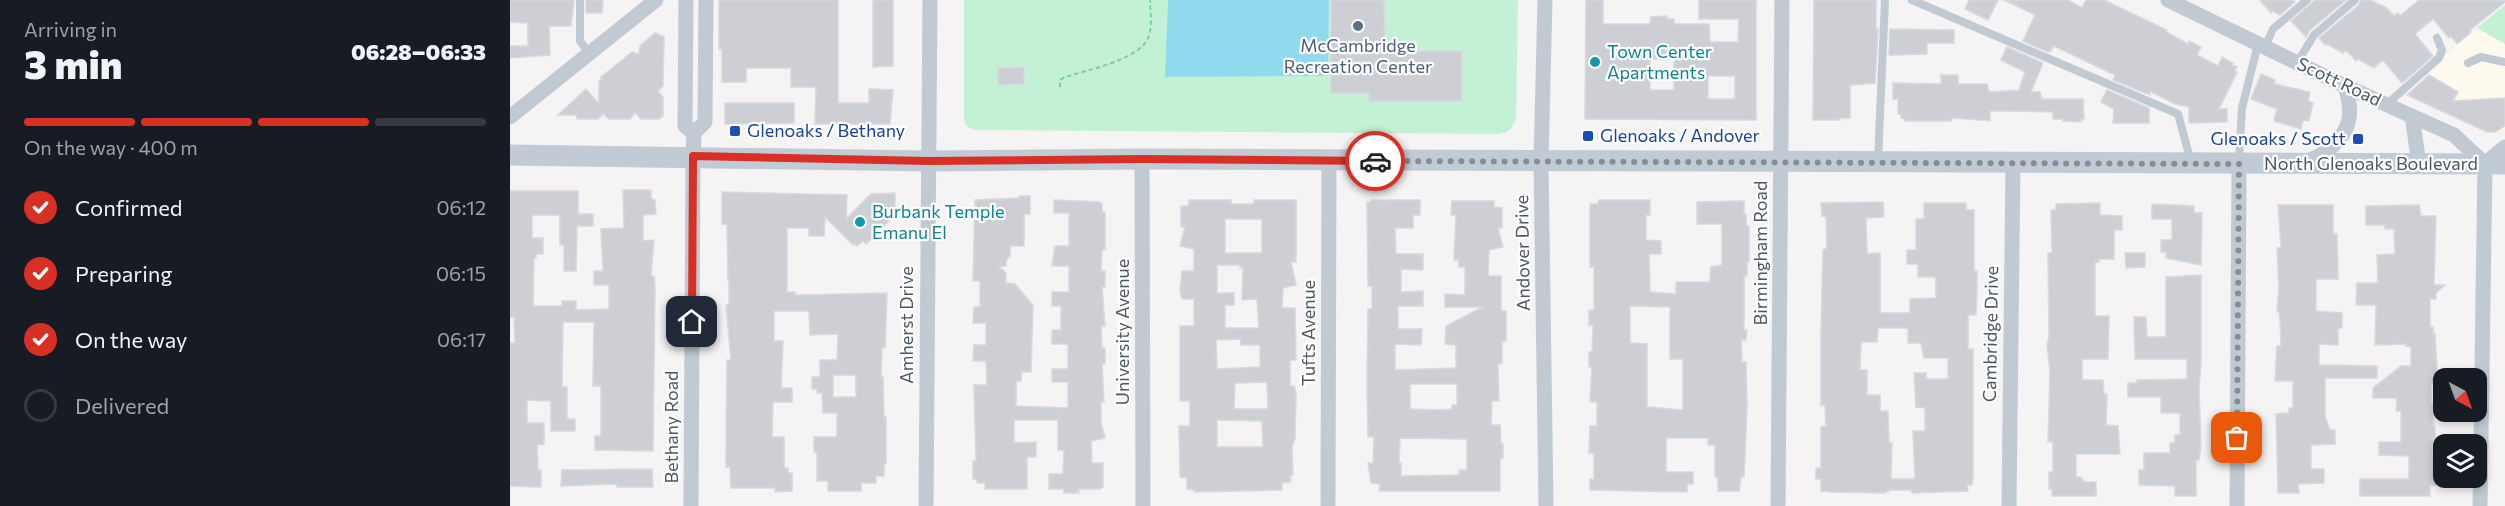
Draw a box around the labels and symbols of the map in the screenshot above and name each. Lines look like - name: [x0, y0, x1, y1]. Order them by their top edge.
- marker: McCambridge Recreation Center: [1351, 19, 1365, 33]
- place label: McCambridge Recreation Center: [1284, 34, 1432, 77]
- place label: Town Center Apartments: [1607, 40, 1712, 83]
- street label: Scott Road: [2294, 52, 2385, 110]
- marker: Town Center Apartments: [1588, 55, 1602, 69]
- place label: Glenoaks / Bethany: [747, 119, 905, 141]
- marker: Glenoaks / Bethany: [728, 124, 742, 138]
- place label: Glenoaks / Andover: [1600, 124, 1760, 146]
- place label: Glenoaks / Scott: [2211, 127, 2346, 149]
- marker: Glenoaks / Andover: [1581, 129, 1595, 143]
- courier: [1345, 131, 1405, 191]
- marker: Glenoaks / Scott: [2351, 132, 2365, 146]
- street label: North Glenoaks Boulevard: [2264, 152, 2478, 174]
- street label: Birmingham Road: [1749, 181, 1771, 325]
- street label: Andover Drive: [1510, 195, 1534, 311]
- place label: Burbank Temple Emanu El: [872, 200, 1005, 243]
- marker: Burbank Temple Emanu El: [853, 215, 867, 229]
- street label: University Avenue: [1111, 259, 1133, 405]
- street label: Amherst Drive: [895, 266, 917, 384]
- street label: Cambridge Drive: [1978, 266, 2002, 402]
- street label: Tufts Avenue: [1297, 280, 1319, 386]
- pin: [666, 296, 717, 347]
- north arrow: [2433, 368, 2487, 422]
- street label: Bethany Road: [660, 371, 682, 484]
- pin: [2211, 412, 2262, 463]

